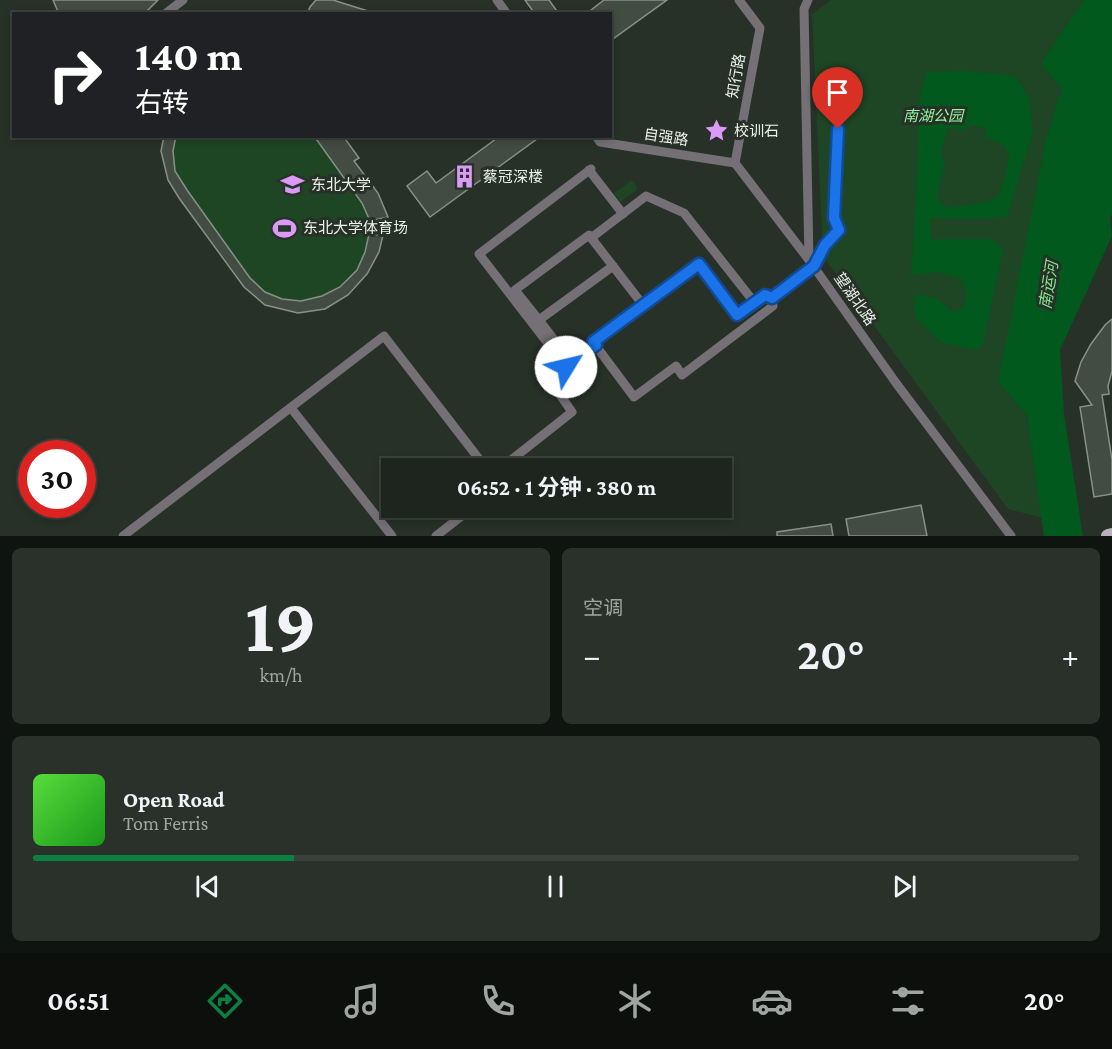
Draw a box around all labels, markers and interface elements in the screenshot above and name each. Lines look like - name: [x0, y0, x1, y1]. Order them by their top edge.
- text: 140 m: [135, 32, 243, 79]
- icon: right: [36, 36, 114, 114]
- street label: 知行路: [724, 52, 748, 100]
- pin: [812, 67, 863, 129]
- icon: arrive: [821, 76, 854, 109]
- text: 右转: [135, 88, 189, 118]
- park label: 南湖公园: [903, 108, 965, 124]
- place icon: 校训石: [703, 118, 729, 144]
- place label: 校训石: [734, 122, 779, 139]
- street label: 自强路: [643, 126, 689, 148]
- building icon: 蔡冠深楼: [452, 164, 478, 190]
- place label: 蔡冠深楼: [483, 169, 543, 185]
- school or university icon: 东北大学: [280, 172, 306, 198]
- place label: 东北大学: [311, 176, 371, 193]
- sports icon: 东北大学体育场: [272, 215, 298, 241]
- place label: 东北大学体育场: [303, 219, 408, 236]
- water label: 南运河: [1036, 257, 1061, 310]
- street label: 望湖北路: [831, 269, 880, 328]
- position arrow: [534, 335, 598, 399]
- speed limit sign: 30: [18, 440, 96, 518]
- text: 06:52 · 1 分钟 · 380 m: [457, 475, 656, 500]
- text: 19: [245, 581, 317, 668]
- text: 空调: [583, 597, 623, 619]
- text: 20°: [797, 629, 865, 679]
- text: −: [583, 637, 600, 674]
- text: +: [1062, 637, 1079, 674]
- text: km/h: [259, 664, 303, 686]
- text: Open Road: [123, 787, 225, 812]
- text: Tom Ferris: [123, 812, 208, 834]
- icon: previous: [191, 870, 224, 903]
- icon: pause: [539, 870, 572, 903]
- icon: next: [888, 870, 921, 903]
- icon: directions: [204, 980, 246, 1022]
- icon: music: [341, 980, 383, 1022]
- icon: phone: [477, 980, 519, 1022]
- icon: climate: [614, 980, 656, 1022]
- icon: car: [751, 980, 793, 1022]
- icon: filters: [887, 980, 929, 1022]
- text: 06:51: [47, 986, 109, 1016]
- text: 20°: [1024, 986, 1065, 1016]

